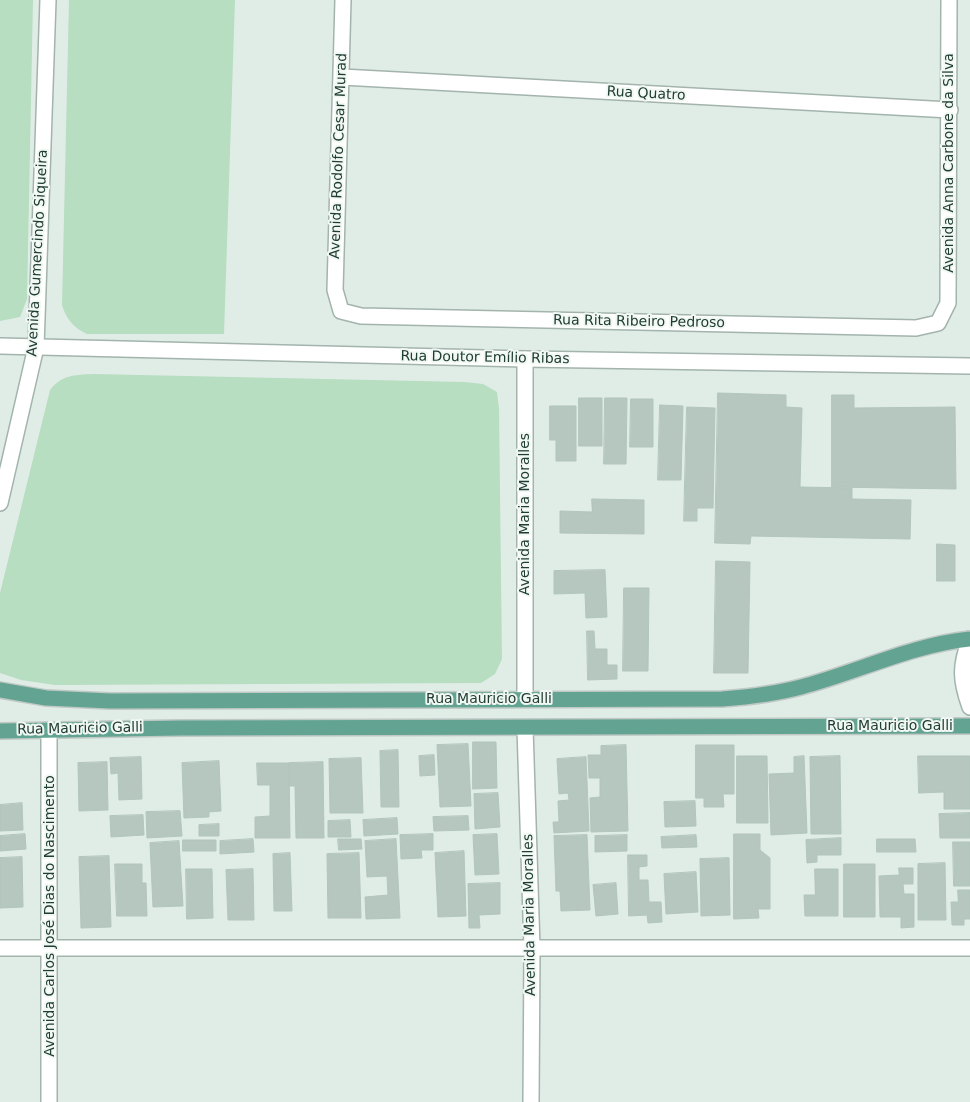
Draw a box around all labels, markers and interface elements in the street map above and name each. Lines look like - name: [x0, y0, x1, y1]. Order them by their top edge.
- street label: Avenida Rodolfo Cesar Murad: [327, 53, 351, 259]
- street label: Avenida Anna Carbone da Silva: [941, 53, 957, 273]
- street label: Rua Quatro: [606, 84, 686, 104]
- street label: Avenida Gumercindo Siqueira: [24, 149, 52, 357]
- street label: Rua Rita Ribeiro Pedroso: [553, 312, 725, 332]
- street label: Rua Doutor Emílio Ribas: [400, 348, 570, 368]
- street label: Avenida Maria Moralles: [517, 433, 533, 595]
- street label: Rua Mauricio Galli: [426, 691, 552, 707]
- street label: Rua Mauricio Galli: [827, 718, 953, 734]
- street label: Rua Mauricio Galli: [17, 720, 143, 738]
- street label: Avenida Carlos José Dias do Nascimento: [42, 775, 58, 1057]
- street label: Avenida Maria Moralles: [520, 834, 540, 996]

